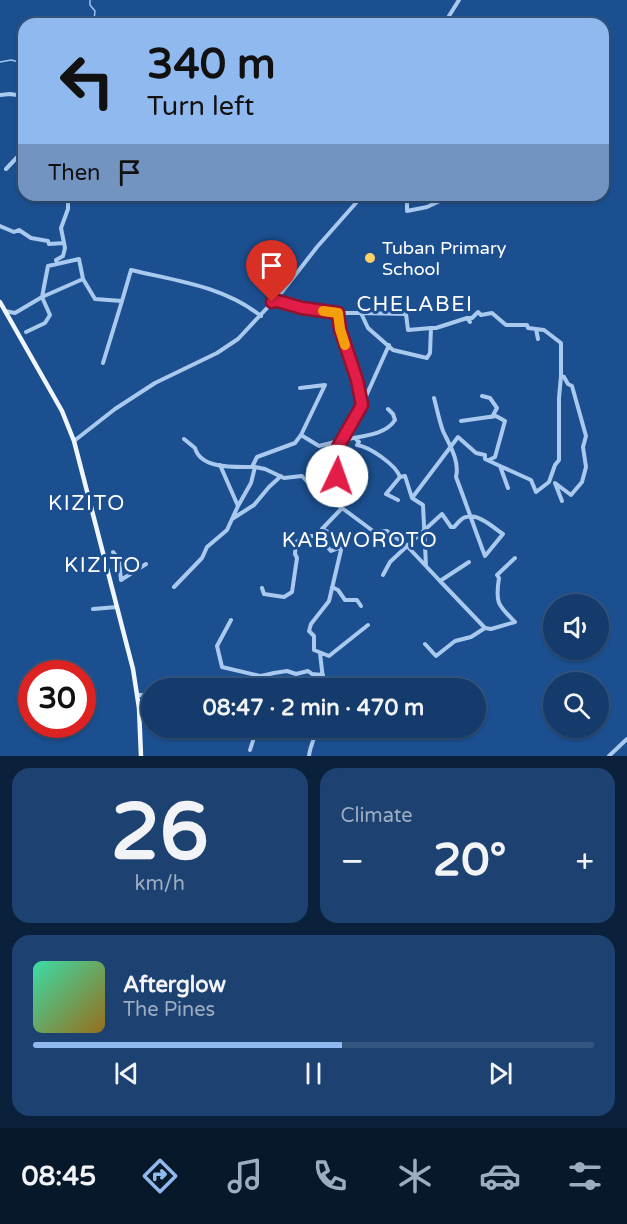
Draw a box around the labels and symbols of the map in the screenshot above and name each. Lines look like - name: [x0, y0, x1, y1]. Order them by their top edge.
- place label: Tuban Primary School: [382, 237, 507, 280]
- pin: [246, 240, 297, 302]
- marker: Tuban Primary School: [363, 251, 377, 265]
- district label: CHELABEI: [356, 292, 474, 317]
- position arrow: [305, 444, 369, 508]
- district label: KIZITO: [48, 491, 126, 516]
- district label: KABWOROTO: [282, 528, 438, 553]
- district label: KIZITO: [64, 553, 142, 578]
- speed limit sign: 30: [18, 660, 96, 738]

